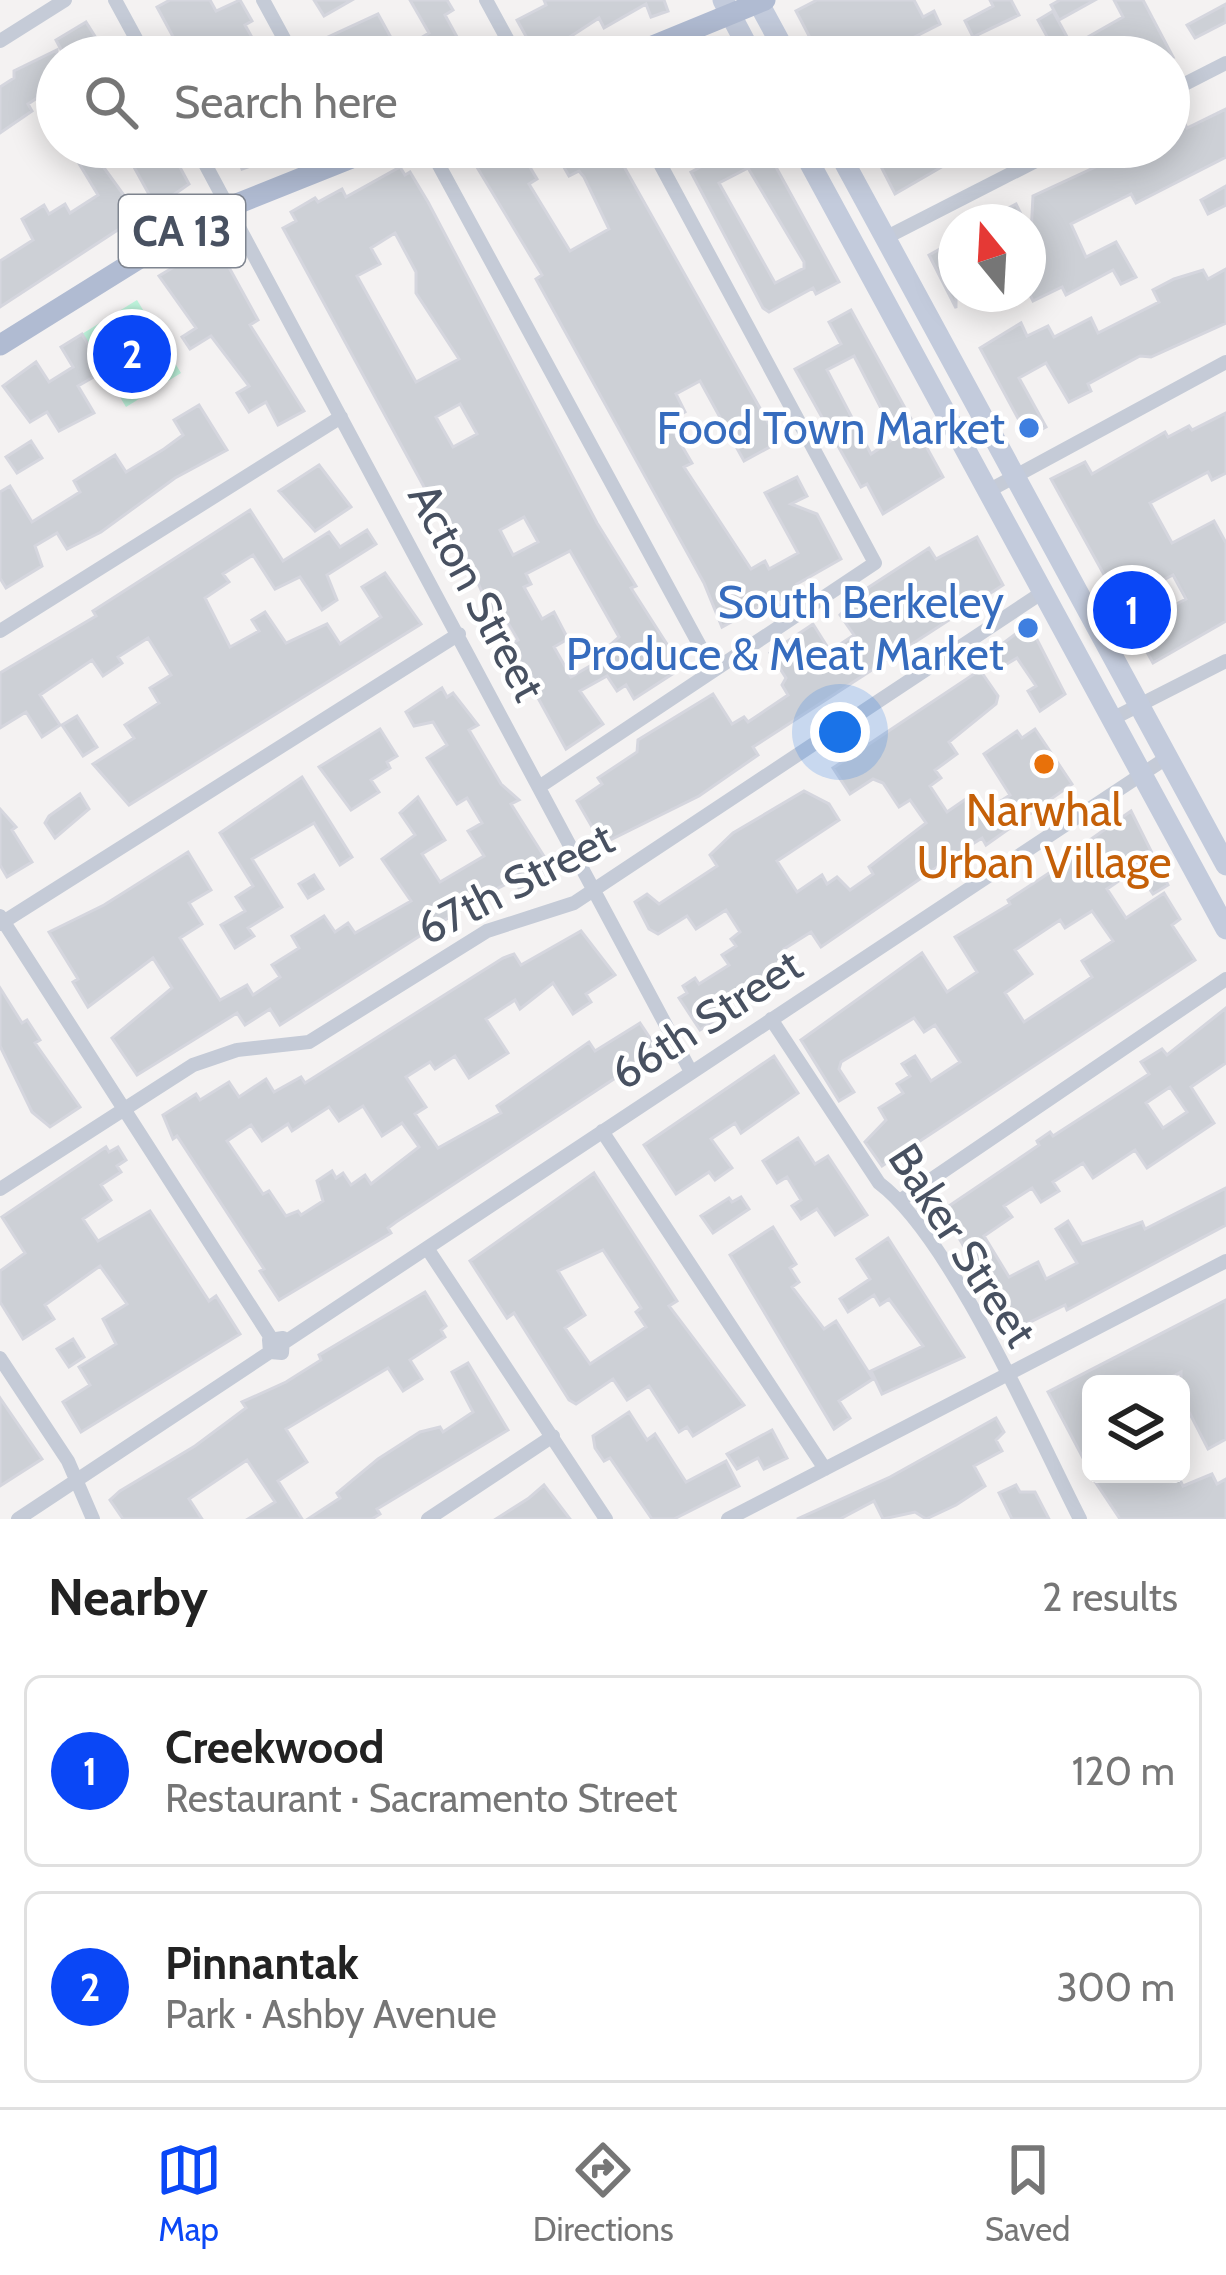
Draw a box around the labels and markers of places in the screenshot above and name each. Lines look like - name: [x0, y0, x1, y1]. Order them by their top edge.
- pin: 2: [93, 309, 171, 399]
- place label: Food Town Market: [657, 401, 1005, 455]
- marker: Food Town Market: [1016, 415, 1042, 441]
- pin: 1: [1093, 565, 1171, 655]
- place label: South Berkeley Produce & Meat Market: [566, 575, 1004, 681]
- marker: South Berkeley Produce & Meat Market: [1015, 615, 1041, 641]
- marker: Narwhal Urban Village: [1031, 751, 1057, 777]
- place label: Narwhal Urban Village: [916, 783, 1172, 889]

